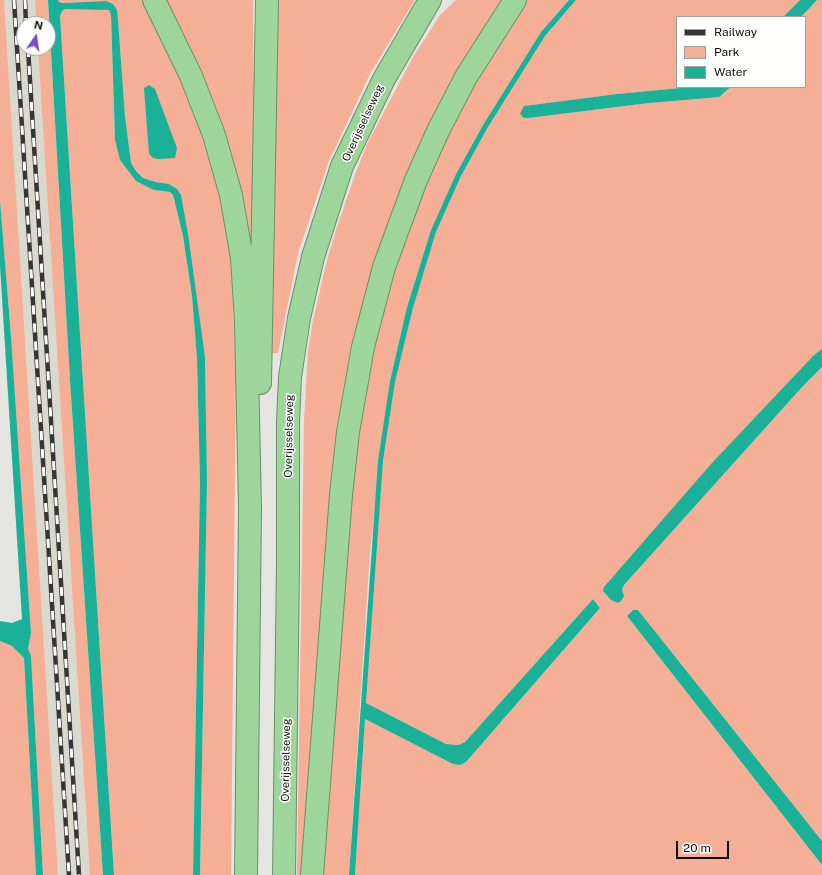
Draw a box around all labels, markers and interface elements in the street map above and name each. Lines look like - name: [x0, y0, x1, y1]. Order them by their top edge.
- north arrow: [16, 16, 56, 56]
- legend: [676, 16, 806, 88]
- text: N: [33, 18, 44, 32]
- text: Railway: [714, 25, 757, 39]
- text: Park: [714, 45, 740, 59]
- text: Water: [714, 65, 747, 79]
- street label: Overijsselseweg: [339, 82, 387, 164]
- street label: Overijsselseweg: [282, 394, 296, 478]
- street label: Overijsselseweg: [279, 718, 293, 802]
- scale bar: [678, 833, 731, 859]
- text: 20 m: [683, 841, 711, 855]

